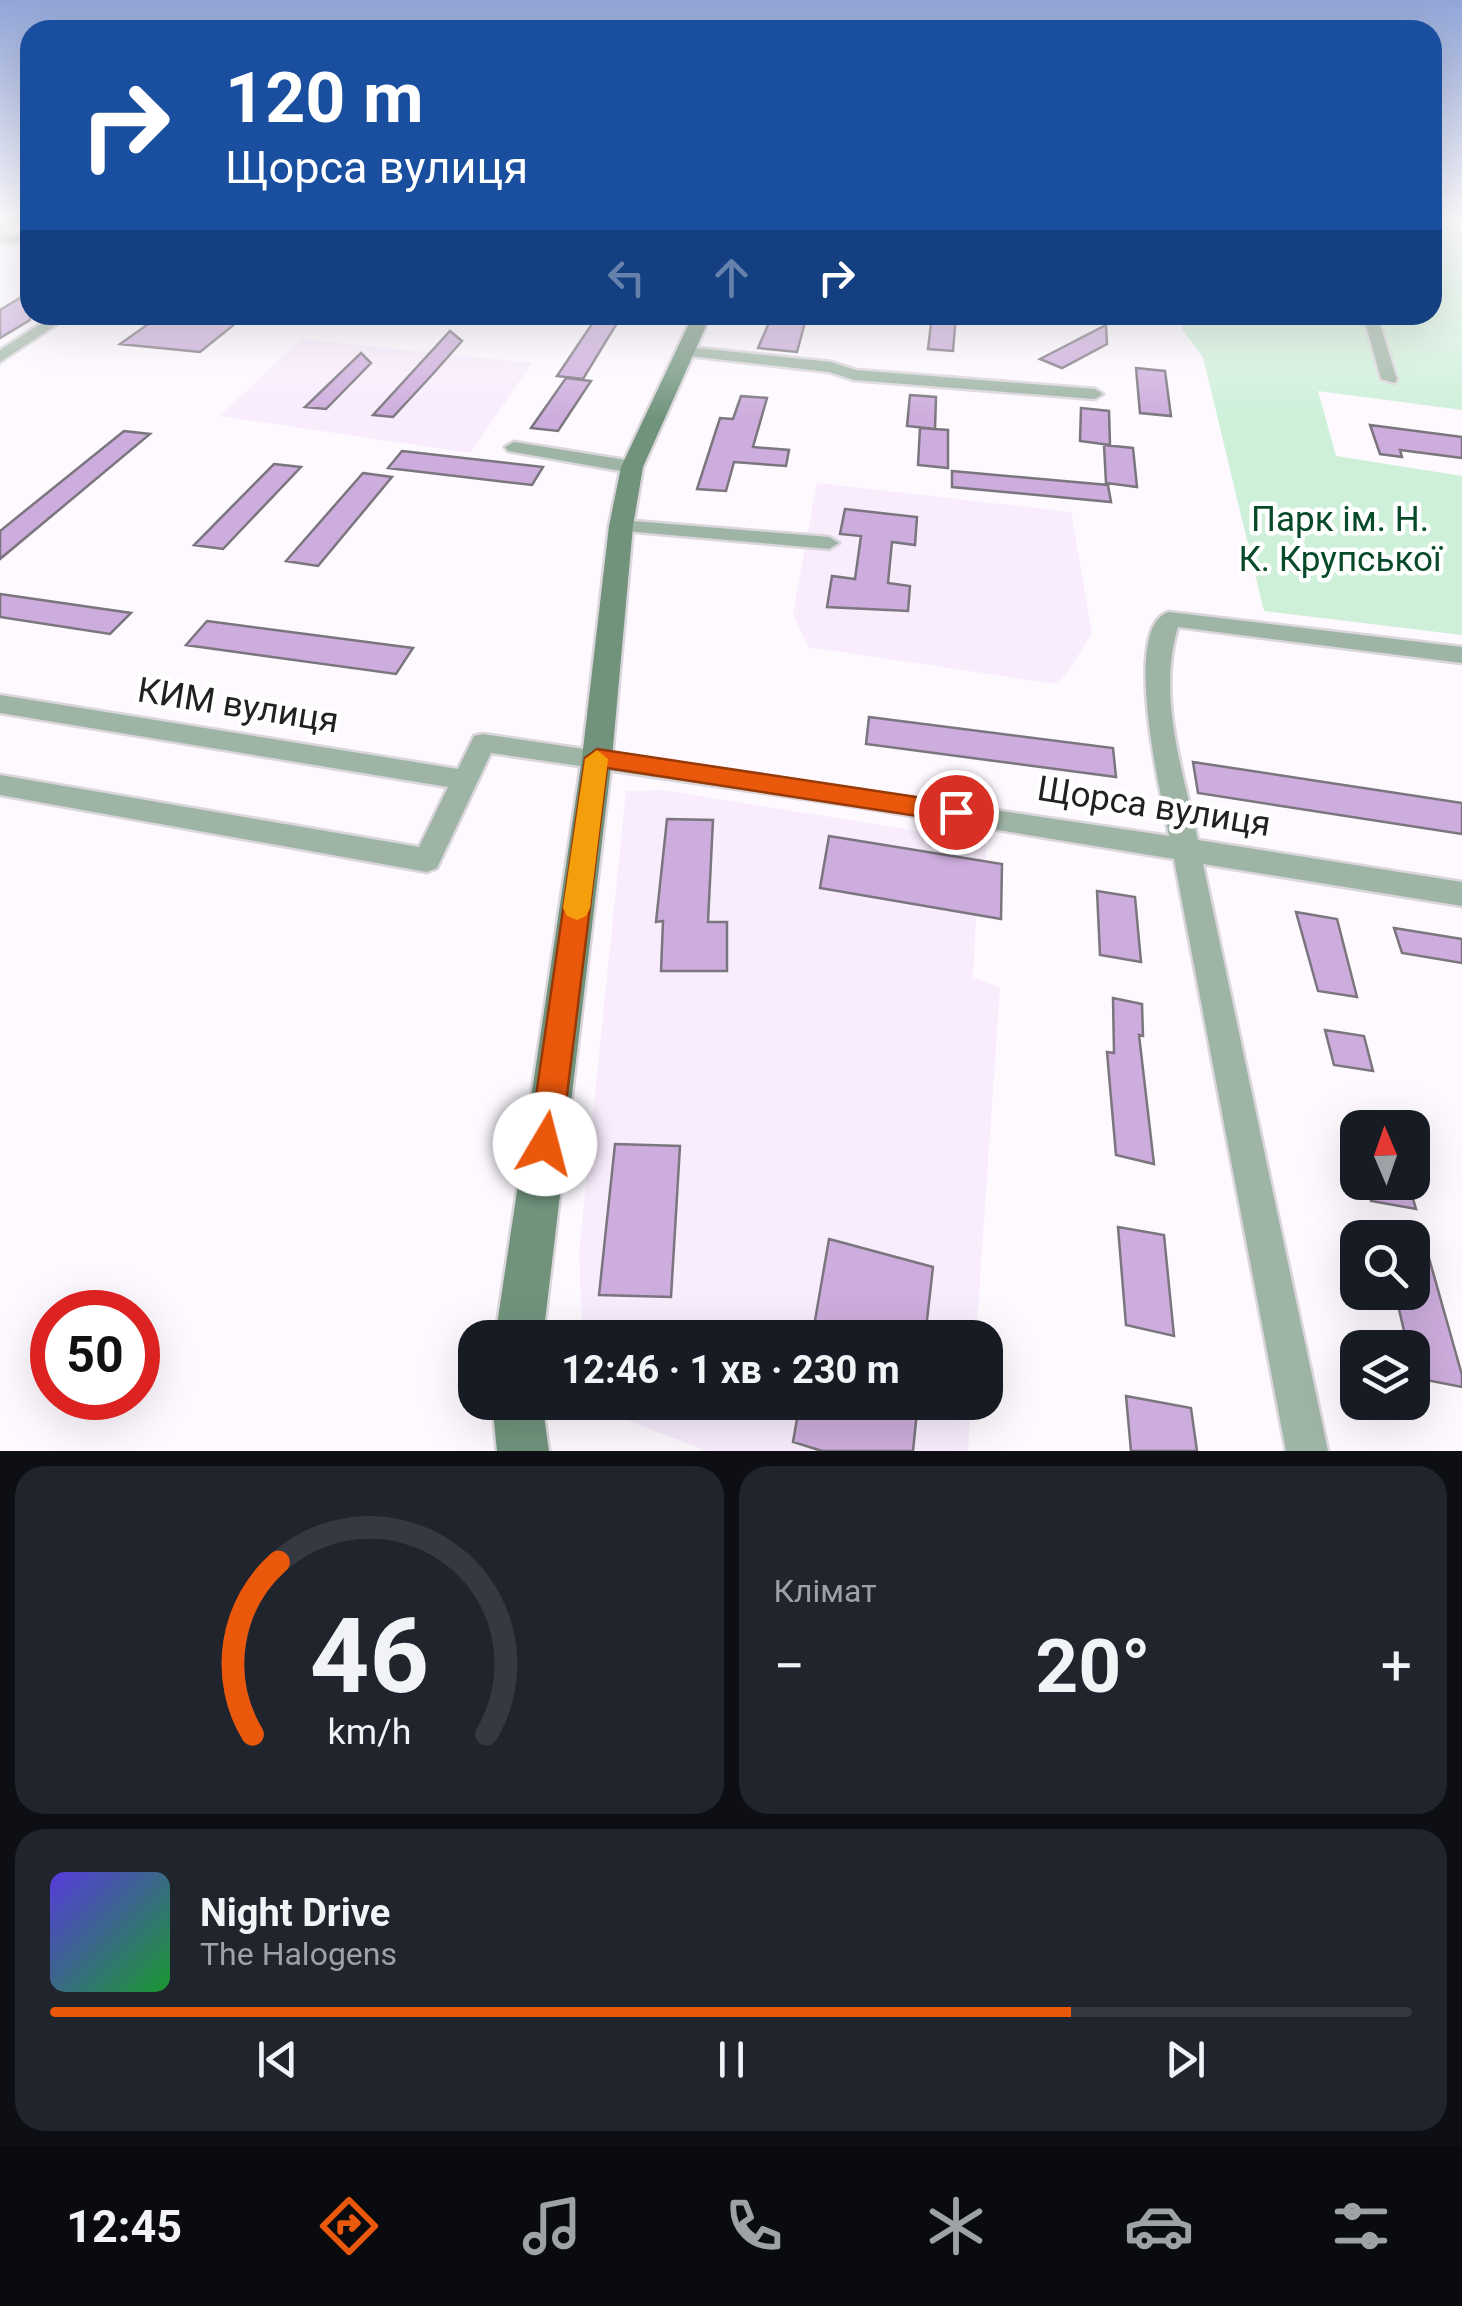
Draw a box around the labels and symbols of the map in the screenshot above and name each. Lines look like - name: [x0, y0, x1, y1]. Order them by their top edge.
- park label: Парк ім. Н. К. Крупської: [1238, 499, 1443, 580]
- street label: КИМ вулиця: [134, 669, 341, 742]
- street label: Щорса вулиця: [1034, 768, 1274, 845]
- pin: [914, 770, 999, 855]
- position arrow: [493, 1092, 597, 1196]
- north arrow: [1340, 1110, 1430, 1200]
- speed limit sign: 50: [30, 1290, 160, 1420]

